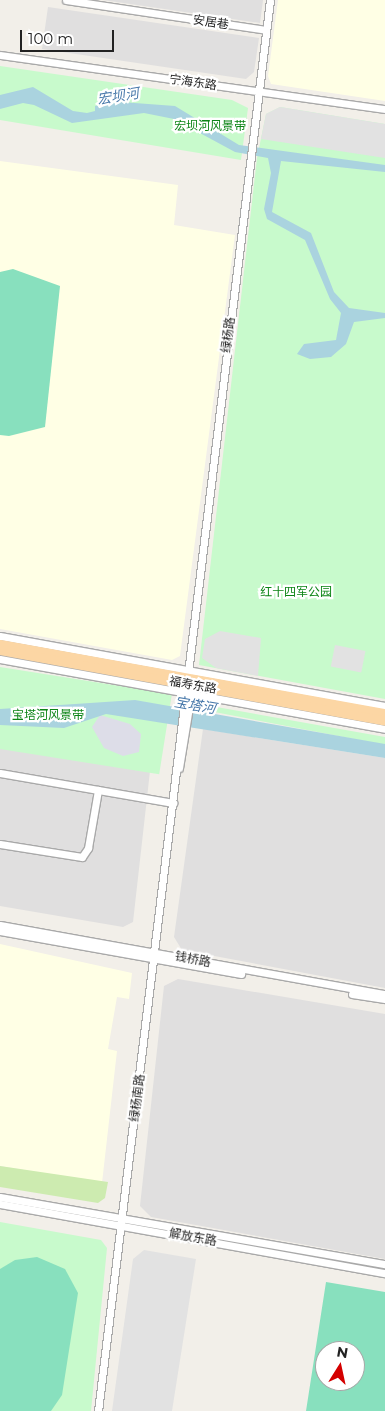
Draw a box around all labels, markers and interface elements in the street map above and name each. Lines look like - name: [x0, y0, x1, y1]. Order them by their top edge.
- street label: 安居巷: [192, 12, 230, 32]
- scale bar: [22, 20, 116, 52]
- text: 100 m: [28, 29, 73, 48]
- street label: 宁海东路: [168, 72, 218, 92]
- water label: 宏坝河: [96, 84, 140, 108]
- park label: 宏坝河风景带: [174, 119, 246, 133]
- street label: 绿杨路: [219, 316, 237, 354]
- park label: 红十四军公园: [260, 585, 332, 599]
- street label: 福寿东路: [168, 674, 218, 696]
- water label: 宝塔河: [173, 693, 217, 717]
- park label: 宝塔河风景带: [12, 708, 84, 722]
- street label: 钱桥路: [174, 948, 212, 970]
- street label: 绿杨南路: [127, 1073, 147, 1123]
- street label: 解放东路: [168, 1226, 218, 1248]
- north arrow: [315, 1341, 365, 1391]
- text: N: [335, 1342, 350, 1362]

